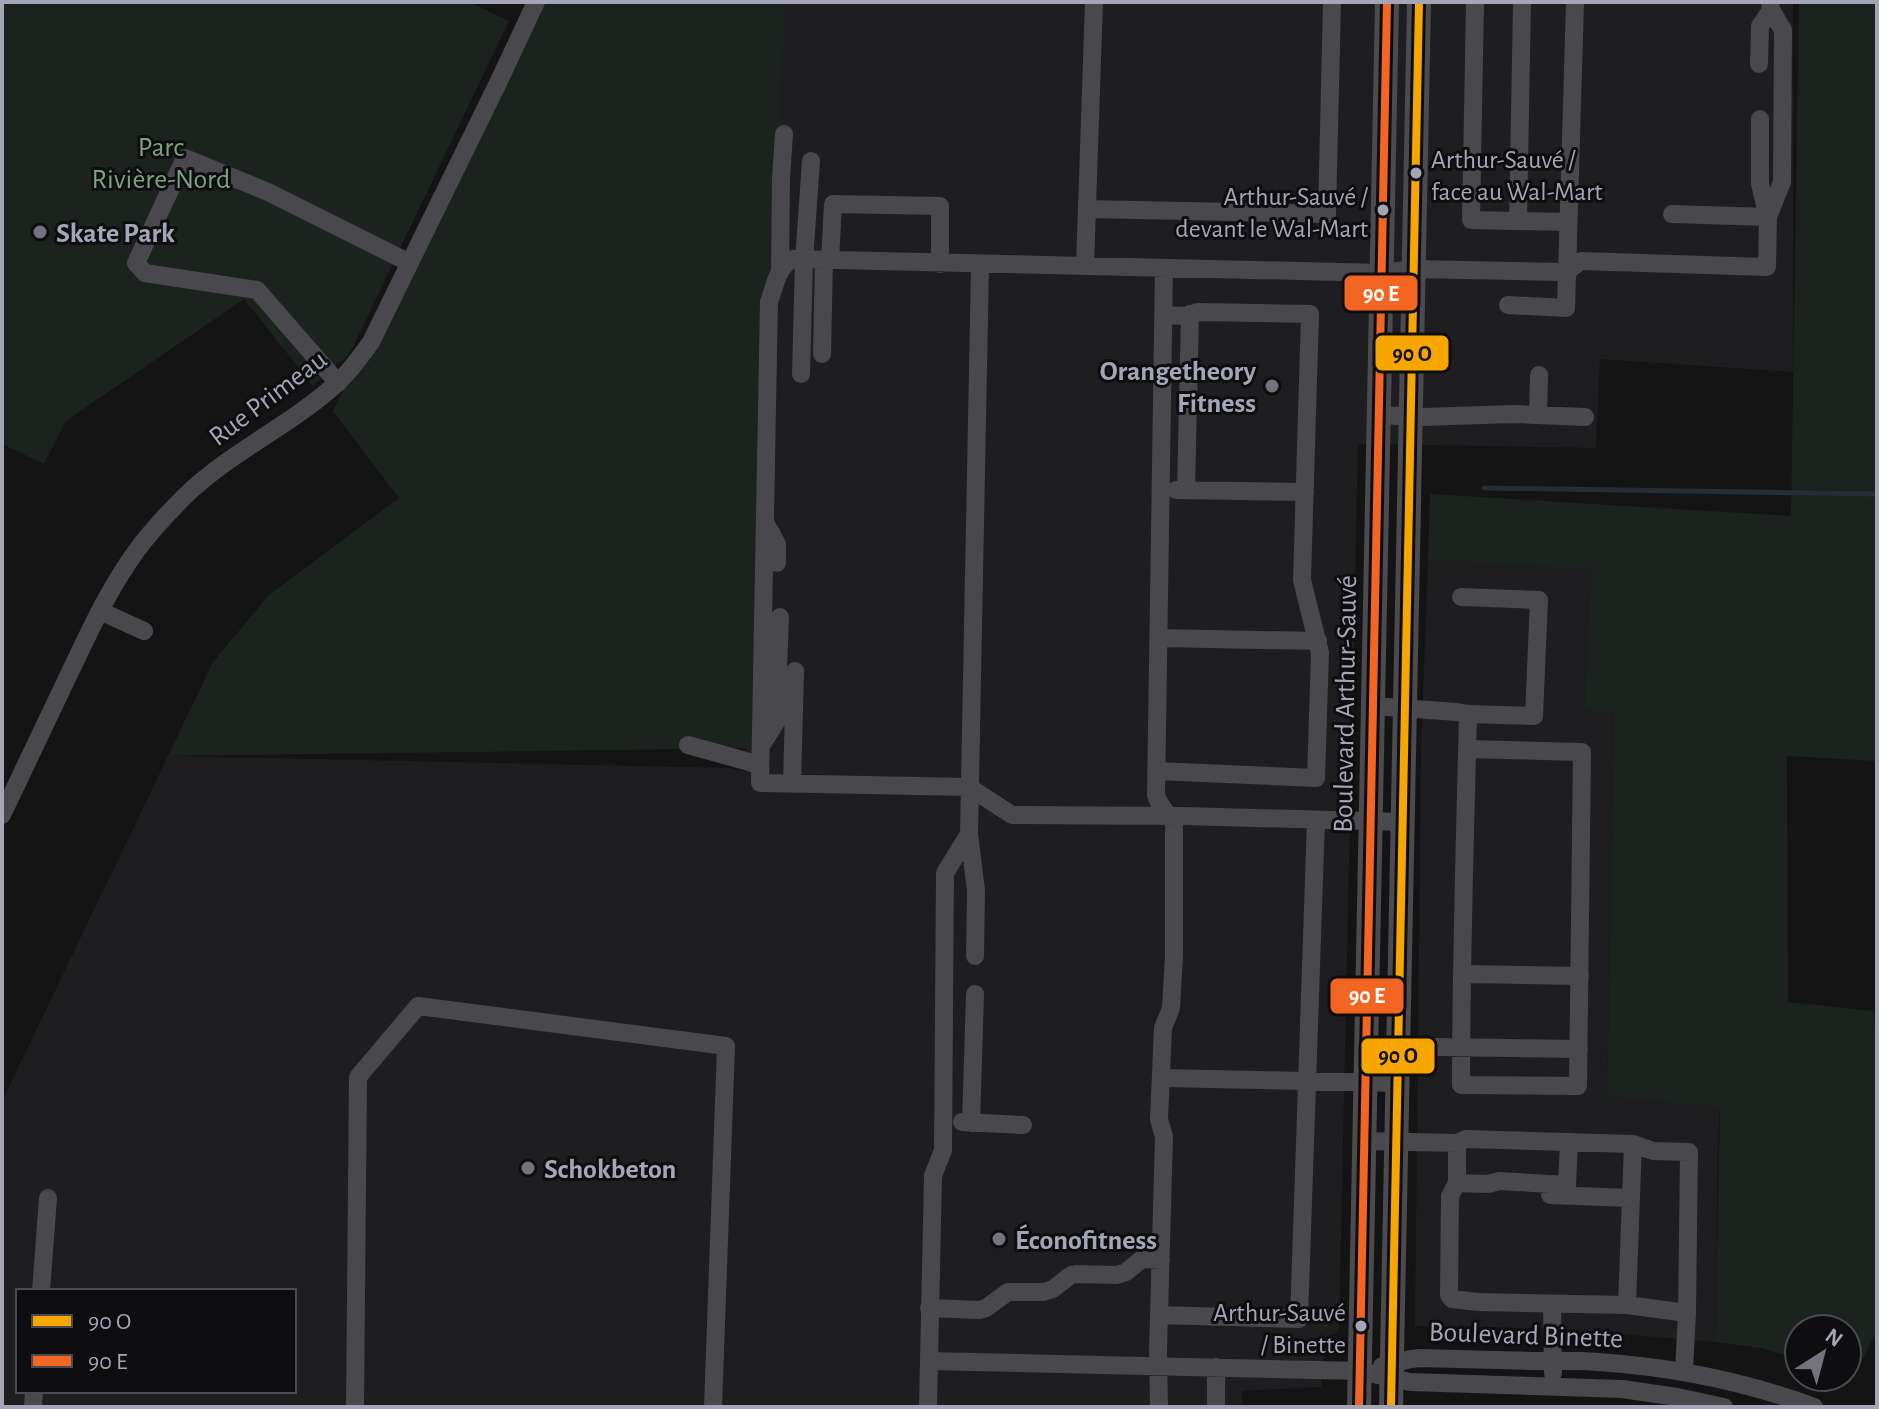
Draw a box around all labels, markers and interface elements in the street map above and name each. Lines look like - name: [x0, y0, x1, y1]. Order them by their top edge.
- park label: Parc Rivière-Nord: [91, 134, 231, 194]
- place label: Arthur-Sauvé / face au Wal-Mart: [1431, 147, 1603, 205]
- marker: Arthur-Sauvé / face au Wal-Mart: [1408, 165, 1424, 181]
- place label: Arthur-Sauvé / devant le Wal-Mart: [1175, 184, 1369, 242]
- marker: Arthur-Sauvé / devant le Wal-Mart: [1375, 202, 1391, 218]
- place label: Skate Park: [56, 220, 175, 248]
- marker: Skate Park: [31, 223, 49, 241]
- line badge: 90 E: [1343, 274, 1419, 312]
- text: 90 E: [1363, 283, 1399, 305]
- line badge: 90 O: [1374, 334, 1450, 372]
- text: 90 O: [1392, 343, 1432, 365]
- street label: Rue Primeau: [204, 346, 332, 452]
- place label: Orangetheory Fitness: [1100, 358, 1256, 418]
- marker: Orangetheory Fitness: [1263, 377, 1281, 395]
- street label: Boulevard Arthur-Sauvé: [1330, 575, 1362, 833]
- line badge: 90 E: [1329, 977, 1405, 1015]
- text: 90 E: [1349, 985, 1385, 1007]
- line badge: 90 O: [1360, 1037, 1436, 1075]
- text: 90 O: [1378, 1045, 1418, 1067]
- place label: Schokbeton: [544, 1156, 676, 1184]
- marker: Schokbeton: [519, 1159, 537, 1177]
- place label: Éconofitness: [1015, 1224, 1157, 1255]
- marker: Éconofitness: [990, 1230, 1008, 1248]
- legend: [16, 1289, 296, 1393]
- place label: Arthur-Sauvé / Binette: [1213, 1300, 1346, 1358]
- text: 90 O: [88, 1310, 131, 1334]
- north arrow: [1783, 1313, 1863, 1393]
- marker: Arthur-Sauvé / Binette: [1353, 1318, 1369, 1334]
- street label: Boulevard Binette: [1428, 1319, 1624, 1353]
- text: N: [1822, 1324, 1847, 1351]
- text: 90 E: [88, 1350, 128, 1374]

